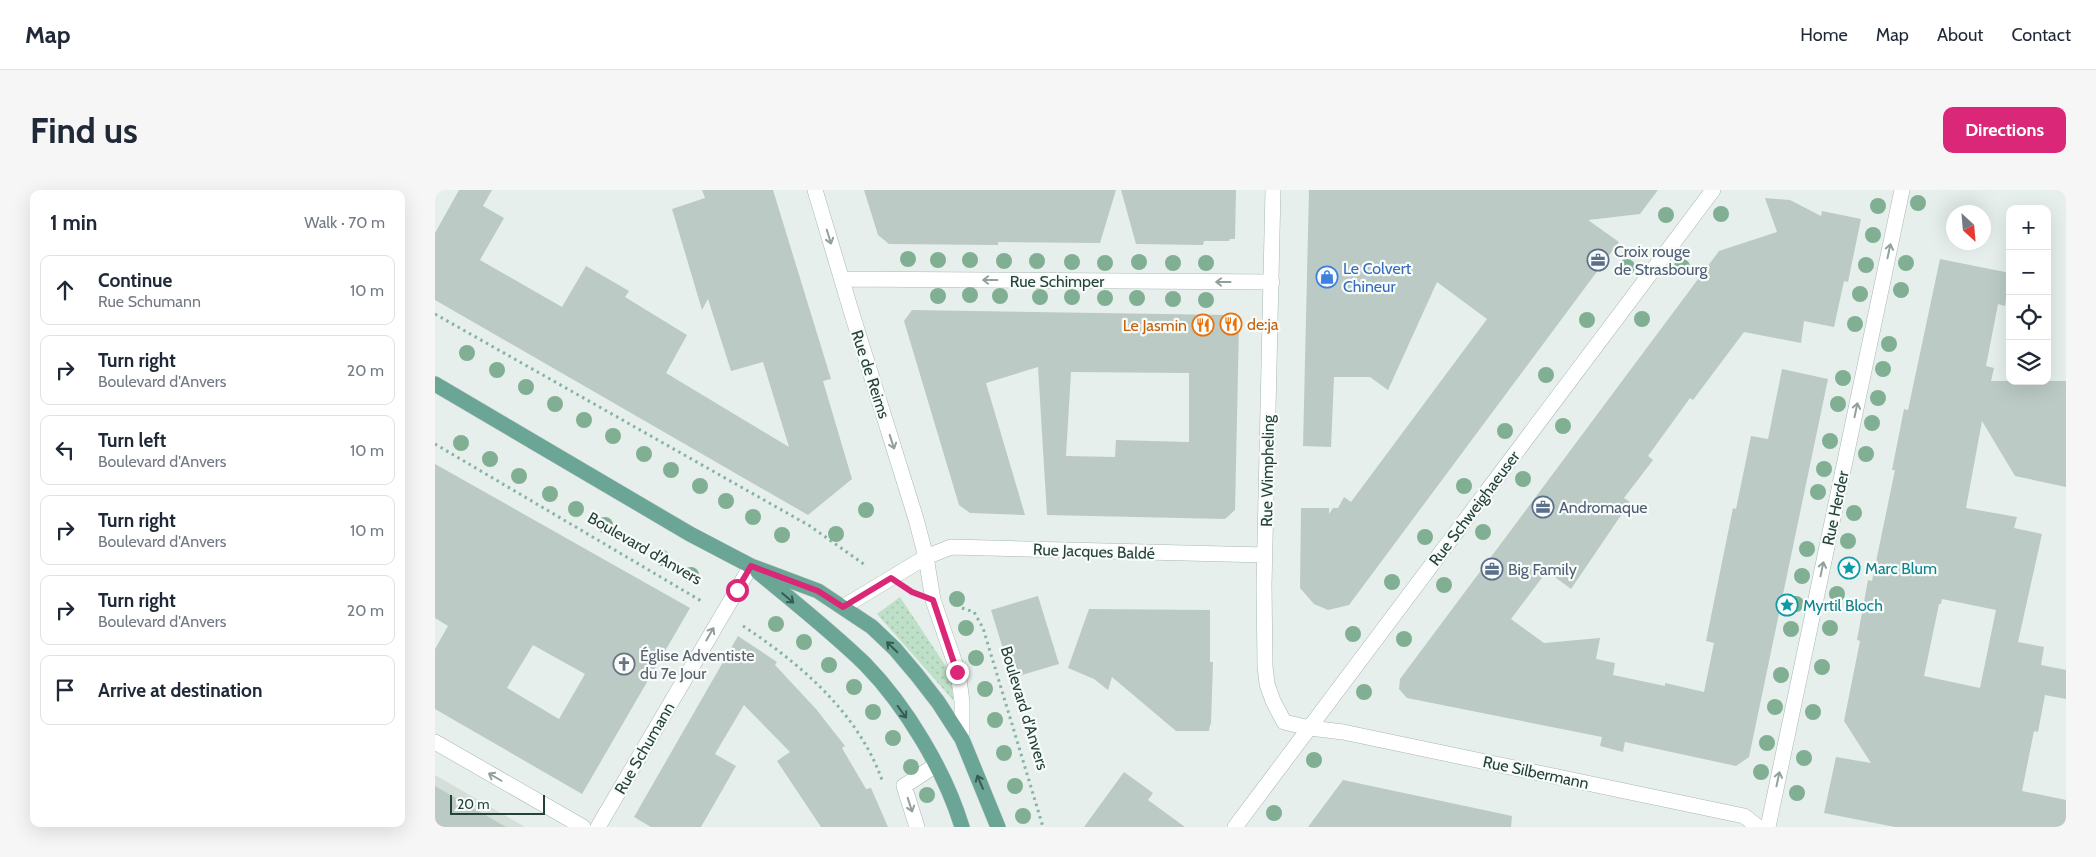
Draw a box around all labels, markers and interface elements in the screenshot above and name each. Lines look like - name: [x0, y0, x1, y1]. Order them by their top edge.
- text: Map: [25, 20, 71, 49]
- text: Home: [1800, 24, 1848, 46]
- text: Map: [1876, 24, 1909, 46]
- text: About: [1937, 24, 1983, 46]
- text: Contact: [2011, 24, 2071, 46]
- button: Directions: [1943, 107, 2066, 153]
- text: Find us: [30, 109, 138, 152]
- north arrow: [1946, 205, 1991, 250]
- map controls: [2006, 205, 2051, 385]
- button: +: [2006, 205, 2051, 250]
- text: 1 min: [50, 210, 97, 235]
- text: Walk · 70 m: [304, 213, 385, 232]
- one-way arrow: [825, 228, 835, 244]
- place label: Croix rouge de Strasbourg: [1614, 242, 1708, 279]
- one-way arrow: [1885, 243, 1894, 259]
- office icon: Croix rouge de Strasbourg: [1586, 248, 1610, 272]
- button: −: [2006, 250, 2051, 295]
- place label: Le Colvert Chineur: [1343, 259, 1412, 296]
- shop icon: Le Colvert Chineur: [1315, 265, 1339, 289]
- text: Continue: [98, 269, 172, 292]
- street label: Rue Schimper: [1010, 272, 1105, 291]
- one-way arrow: [983, 275, 999, 285]
- icon: ahead: [51, 276, 79, 304]
- one-way arrow: [1215, 277, 1232, 287]
- text: 10 m: [350, 281, 384, 300]
- text: Rue Schumann: [98, 292, 201, 311]
- button: locate: [2006, 295, 2051, 340]
- restaurant icon: de:ja: [1219, 312, 1243, 336]
- restaurant icon: Le Jasmin: [1191, 313, 1215, 337]
- place label: de:ja: [1247, 315, 1279, 334]
- place label: Le Jasmin: [1123, 316, 1187, 335]
- street label: Rue de Reims: [847, 328, 894, 421]
- button: layers: [2006, 340, 2051, 385]
- text: Turn right: [98, 349, 176, 372]
- icon: right: [51, 356, 79, 384]
- text: 20 m: [347, 361, 384, 380]
- text: Boulevard d'Anvers: [98, 372, 226, 391]
- one-way arrow: [1851, 402, 1861, 418]
- street label: Rue Wimpheling: [1257, 414, 1278, 527]
- text: Turn left: [98, 429, 166, 452]
- one-way arrow: [888, 434, 898, 450]
- icon: left: [51, 436, 79, 464]
- text: 10 m: [350, 441, 384, 460]
- street label: Rue Schweighaeuser: [1425, 446, 1524, 569]
- text: Boulevard d'Anvers: [98, 452, 226, 471]
- street label: Rue Herder: [1818, 468, 1853, 547]
- office icon: Andromaque: [1531, 495, 1555, 519]
- place label: Andromaque: [1559, 498, 1648, 517]
- street label: Boulevard d'Anvers: [584, 508, 705, 589]
- text: Turn right: [98, 509, 176, 532]
- icon: right: [51, 516, 79, 544]
- text: 10 m: [350, 521, 384, 540]
- text: Boulevard d'Anvers: [98, 532, 226, 551]
- street label: Rue Jacques Baldé: [1033, 540, 1155, 563]
- place icon: Marc Blum: [1837, 556, 1861, 580]
- office icon: Big Family: [1480, 557, 1504, 581]
- place label: Marc Blum: [1865, 559, 1937, 578]
- place label: Big Family: [1508, 560, 1577, 579]
- one-way arrow: [1818, 561, 1827, 577]
- route start: [726, 579, 749, 602]
- text: Turn right: [98, 589, 176, 612]
- one-way arrow: [781, 592, 794, 603]
- place icon: Myrtil Bloch: [1775, 593, 1799, 617]
- icon: right: [51, 596, 79, 624]
- place label: Myrtil Bloch: [1803, 596, 1883, 615]
- text: 20 m: [347, 601, 384, 620]
- text: Boulevard d'Anvers: [98, 612, 226, 631]
- one-way arrow: [706, 627, 716, 641]
- one-way arrow: [886, 640, 898, 653]
- street label: Boulevard d'Anvers: [997, 644, 1052, 773]
- place label: Église Adventiste du 7e Jour: [640, 646, 754, 683]
- church icon: Église Adventiste du 7e Jour: [612, 652, 636, 676]
- route end: [946, 661, 969, 684]
- icon: arrive: [51, 676, 79, 704]
- text: Arrive at destination: [98, 679, 262, 702]
- street label: Rue Schumann: [610, 699, 678, 798]
- one-way arrow: [897, 705, 908, 718]
- street label: Rue Silbermann: [1481, 752, 1591, 793]
- one-way arrow: [489, 771, 503, 781]
- one-way arrow: [1774, 772, 1783, 788]
- one-way arrow: [975, 774, 984, 789]
- scale bar: [450, 792, 545, 815]
- text: 20 m: [457, 795, 490, 813]
- one-way arrow: [905, 797, 915, 813]

